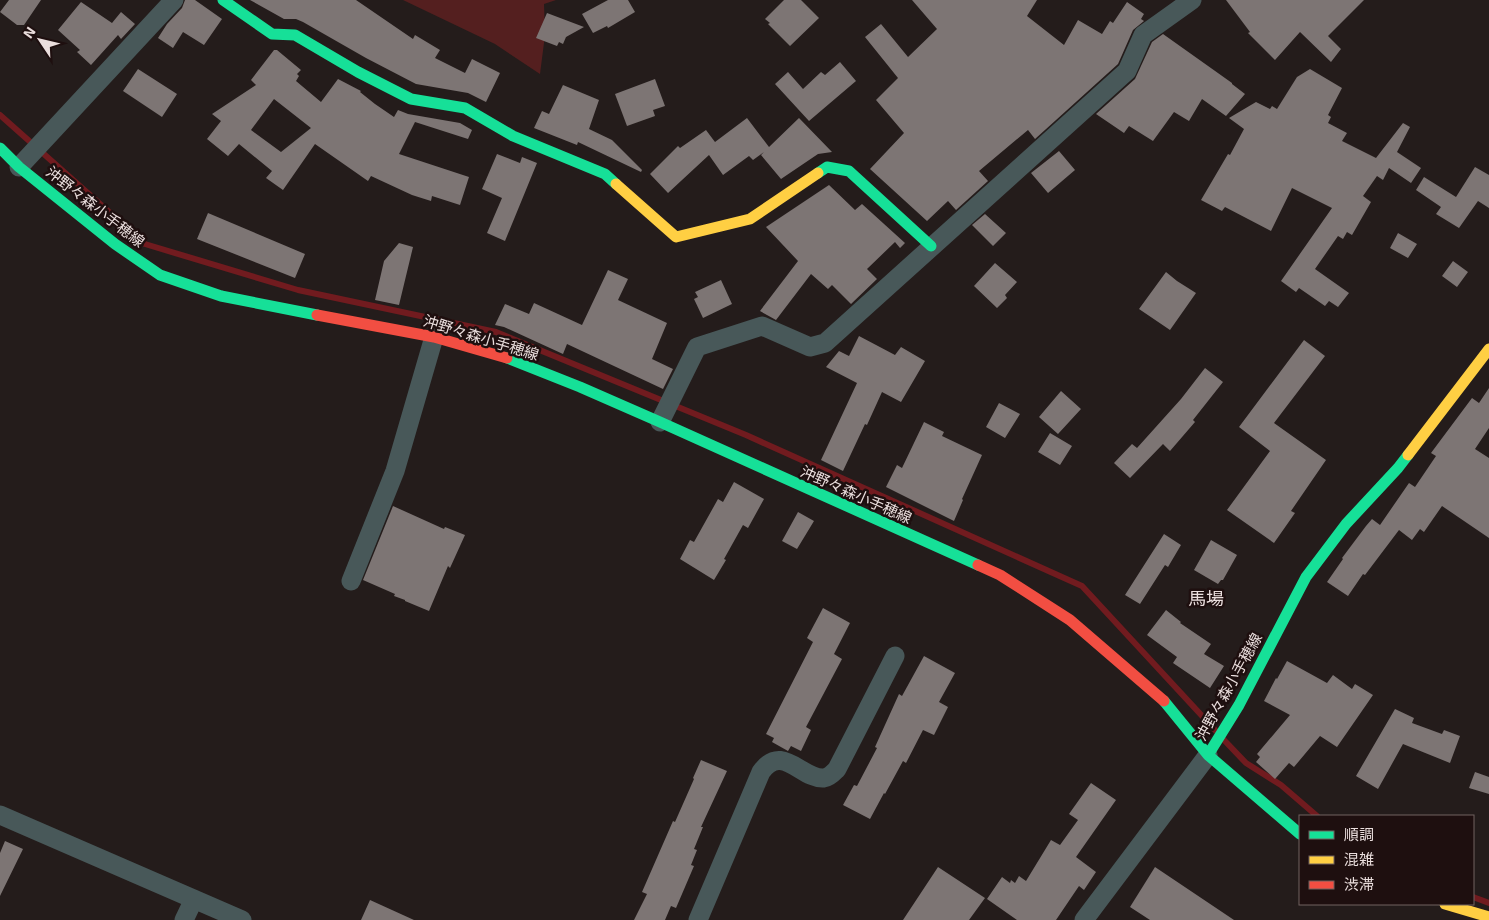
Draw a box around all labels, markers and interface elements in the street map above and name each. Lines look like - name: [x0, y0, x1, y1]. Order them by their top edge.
- north arrow: [15, 15, 65, 65]
- text: N: [19, 23, 39, 41]
- street label: 沖野々森小手穂線: [43, 162, 148, 250]
- street label: 沖野々森小手穂線: [421, 311, 541, 363]
- street label: 沖野々森小手穂線: [798, 461, 915, 527]
- district label: 馬場: [1188, 587, 1224, 609]
- street label: 沖野々森小手穂線: [1191, 630, 1265, 743]
- legend: [1299, 815, 1474, 905]
- text: 順調: [1344, 825, 1374, 843]
- text: 混雑: [1344, 850, 1374, 868]
- text: 渋滞: [1344, 875, 1374, 893]

